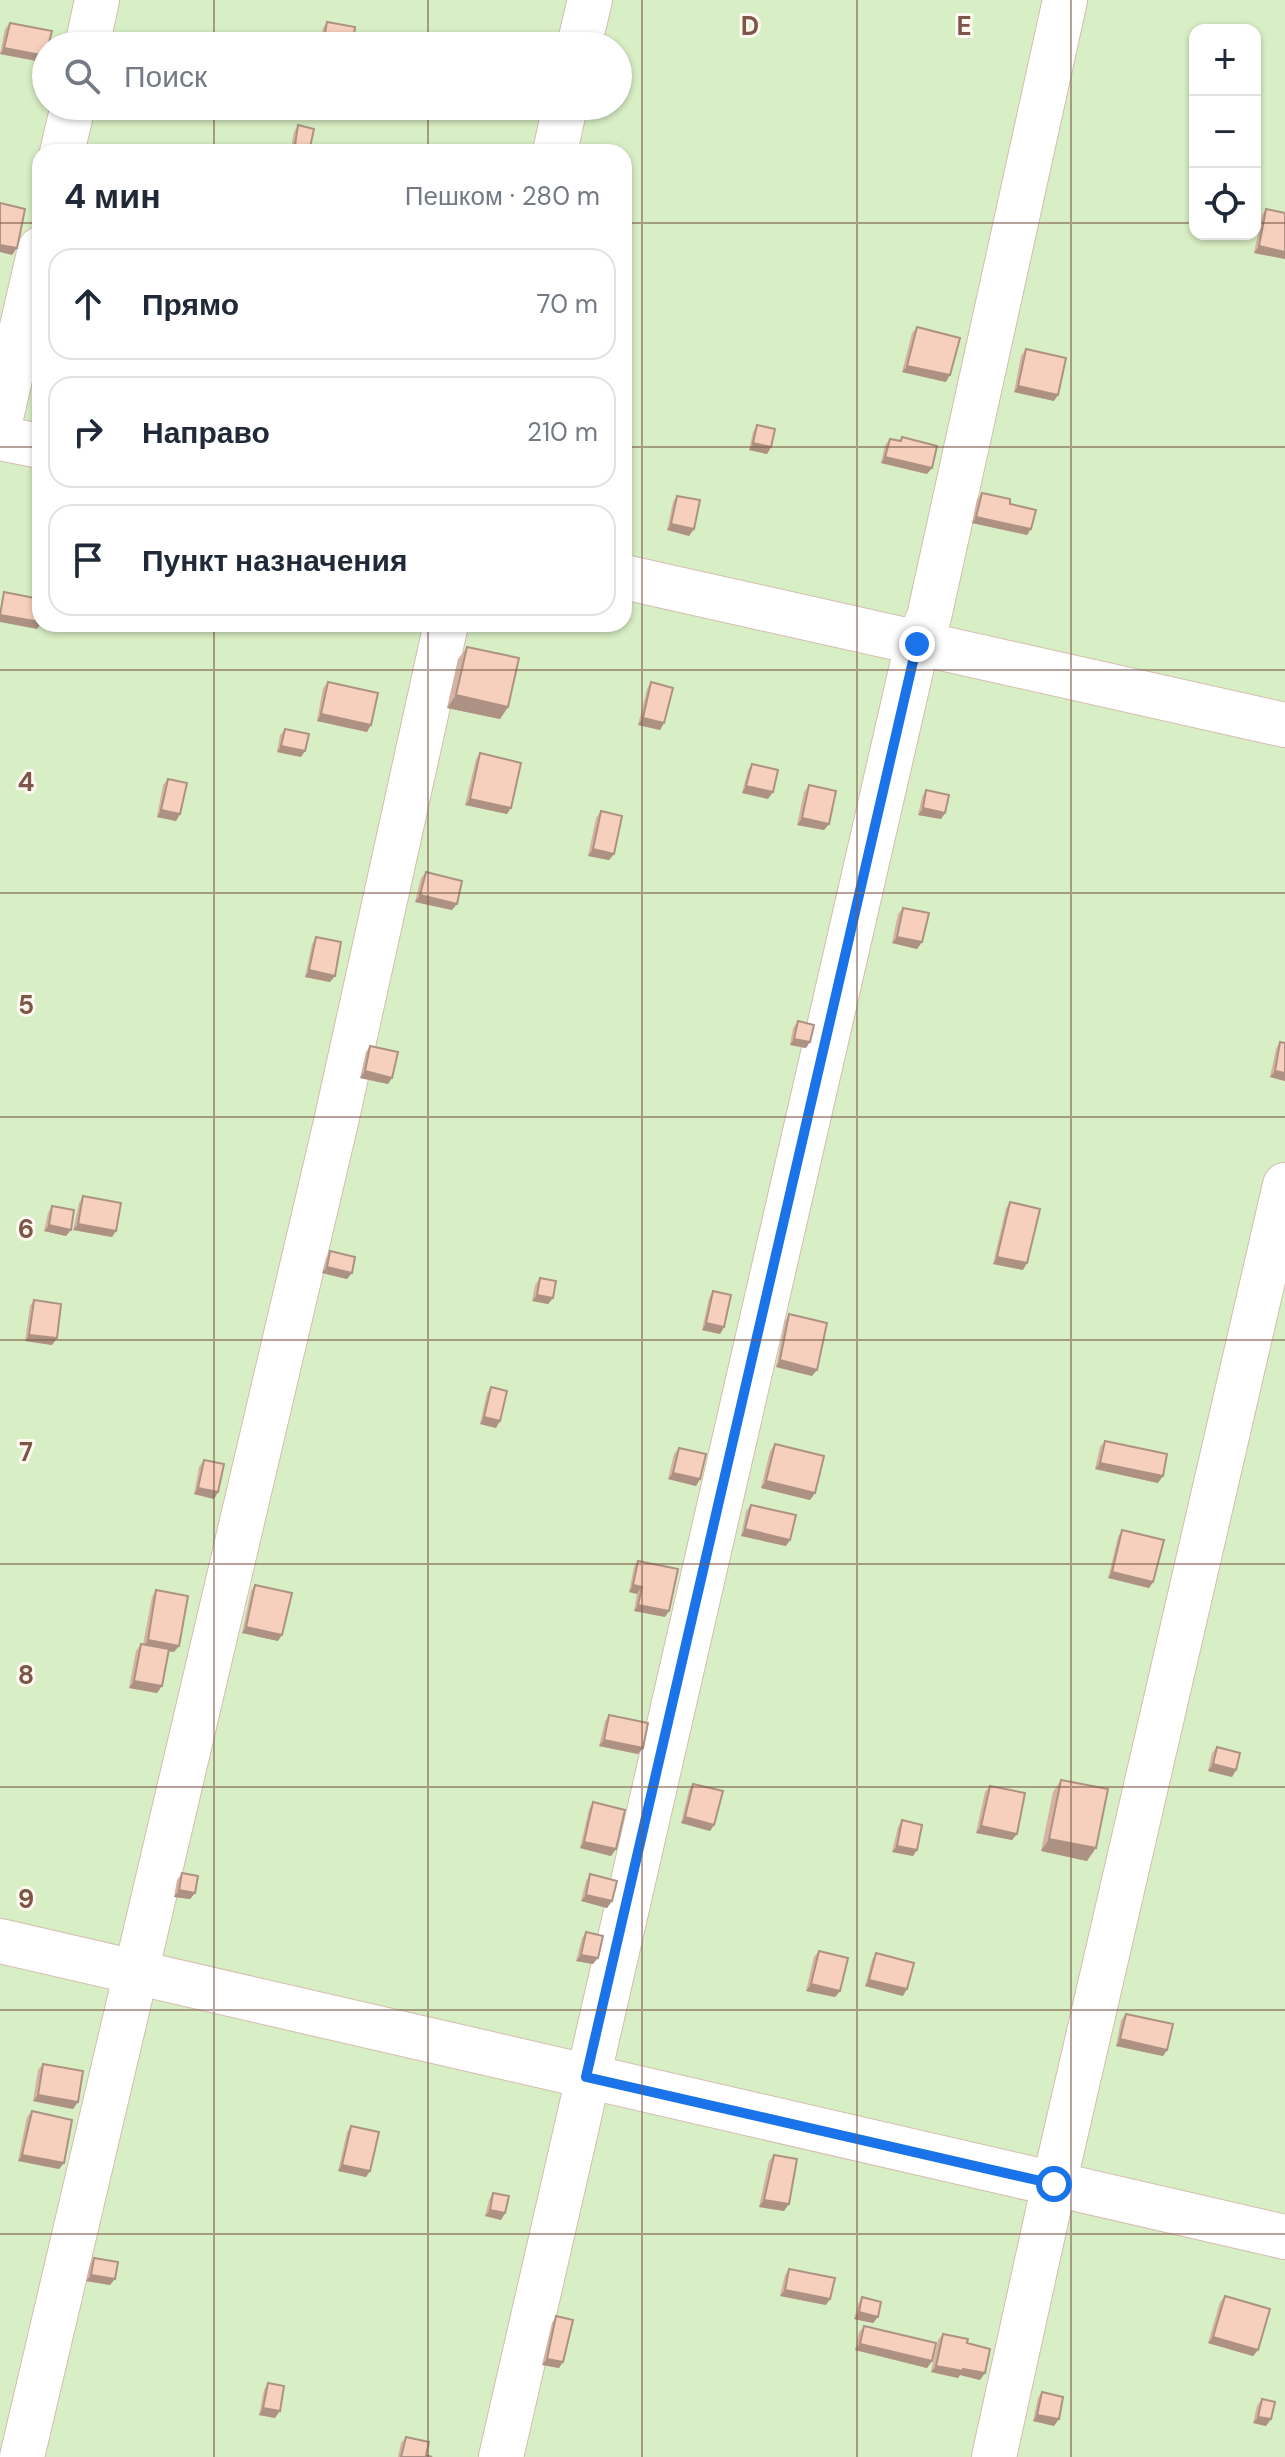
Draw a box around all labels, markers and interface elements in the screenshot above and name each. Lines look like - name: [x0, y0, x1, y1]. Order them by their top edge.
- text: D: [741, 9, 759, 43]
- text: E: [956, 9, 972, 43]
- map controls: [1189, 24, 1261, 240]
- button: +: [1189, 24, 1261, 96]
- search box: [32, 32, 632, 120]
- icon: search: [60, 54, 104, 98]
- text: Поиск: [124, 57, 207, 96]
- button: −: [1189, 96, 1261, 168]
- button: locate: [1189, 168, 1261, 240]
- text: 4 мин: [64, 174, 161, 219]
- text: Пешком · 280 m: [405, 179, 600, 213]
- icon: ahead: [66, 282, 110, 326]
- text: Прямо: [142, 285, 239, 324]
- text: 70 m: [537, 287, 598, 321]
- icon: right: [66, 410, 110, 454]
- text: Направо: [142, 413, 270, 452]
- text: 210 m: [527, 415, 598, 449]
- icon: arrive: [66, 538, 110, 582]
- text: Пункт назначения: [142, 541, 407, 580]
- route end: [899, 626, 935, 662]
- text: 4: [18, 765, 34, 799]
- text: 5: [18, 988, 34, 1022]
- text: 6: [18, 1212, 34, 1246]
- text: 7: [19, 1435, 33, 1469]
- text: 8: [18, 1658, 34, 1692]
- text: 9: [18, 1882, 34, 1916]
- route start: [1036, 2166, 1072, 2202]

